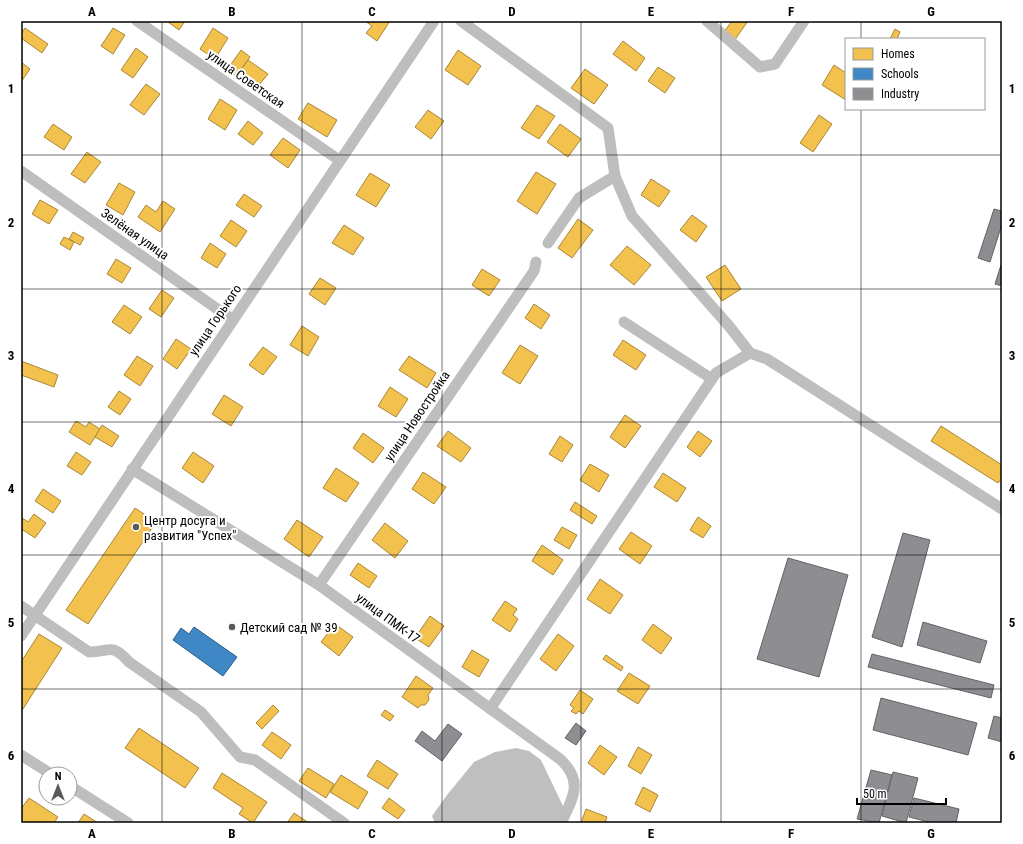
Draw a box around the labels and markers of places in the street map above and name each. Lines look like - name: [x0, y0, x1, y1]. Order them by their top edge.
- place label: Центр досуга и развития "Успех": [144, 513, 236, 543]
- marker: Центр досуга и развития "Успех": [131, 522, 141, 532]
- place label: Детский сад № 39: [240, 620, 338, 635]
- marker: Детский сад № 39: [227, 622, 237, 632]

